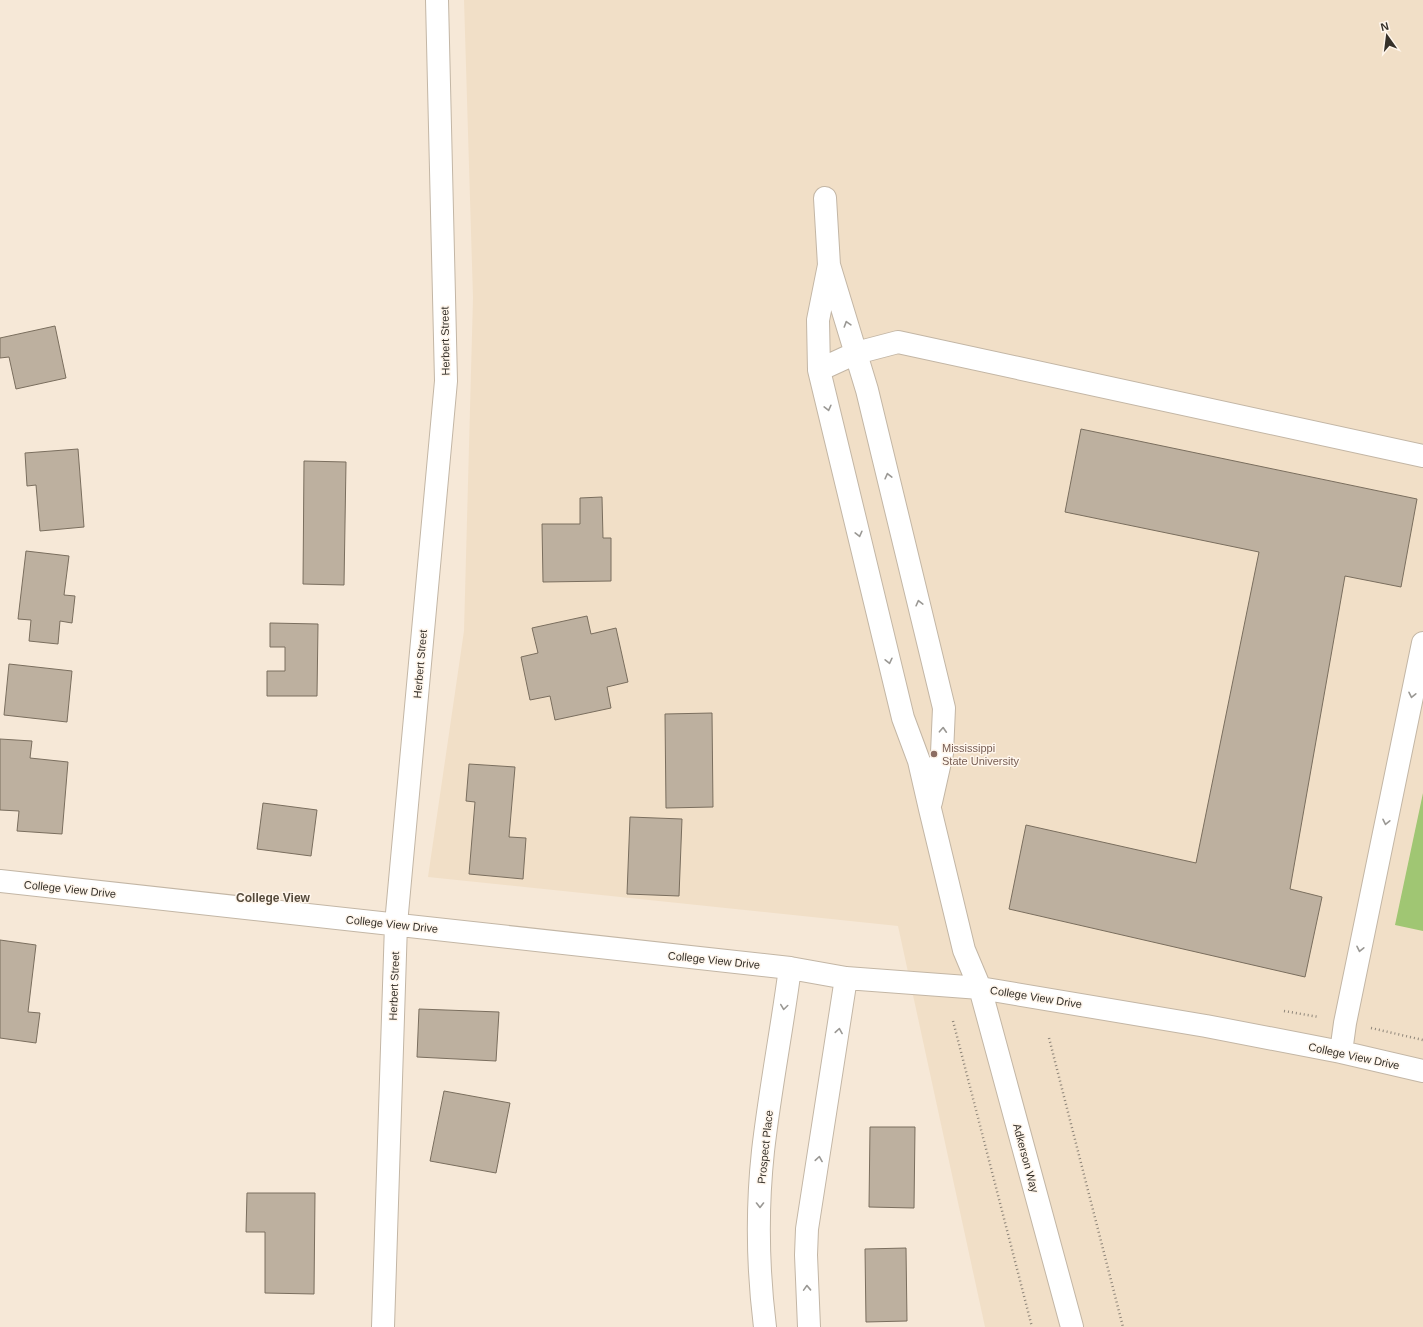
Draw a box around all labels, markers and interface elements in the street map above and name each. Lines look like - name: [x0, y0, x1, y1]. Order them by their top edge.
- north arrow: [1367, 16, 1407, 56]
- text: N: [1379, 20, 1390, 33]
- street label: Herbert Street: [438, 306, 452, 376]
- one-way arrow: [843, 320, 852, 327]
- one-way arrow: [823, 404, 832, 411]
- one-way arrow: [884, 473, 892, 480]
- one-way arrow: [854, 531, 862, 538]
- one-way arrow: [915, 599, 923, 606]
- street label: Herbert Street: [411, 629, 429, 699]
- one-way arrow: [884, 657, 893, 664]
- one-way arrow: [1409, 691, 1417, 698]
- one-way arrow: [939, 726, 947, 732]
- place label: Mississippi State University: [942, 742, 1020, 767]
- marker: Mississippi State University: [929, 749, 939, 759]
- one-way arrow: [1382, 819, 1391, 825]
- street label: College View Drive: [23, 878, 117, 900]
- district label: College View: [236, 891, 311, 905]
- street label: College View Drive: [345, 913, 439, 935]
- one-way arrow: [1356, 946, 1364, 952]
- street label: College View Drive: [667, 949, 761, 971]
- street label: Herbert Street: [387, 951, 401, 1021]
- street label: College View Drive: [989, 984, 1083, 1010]
- one-way arrow: [780, 1004, 789, 1010]
- one-way arrow: [834, 1028, 843, 1034]
- street label: College View Drive: [1307, 1040, 1401, 1072]
- street label: Prospect Place: [755, 1110, 775, 1184]
- street label: Adkerson Way: [1011, 1122, 1041, 1194]
- one-way arrow: [814, 1156, 822, 1162]
- one-way arrow: [756, 1202, 764, 1208]
- one-way arrow: [803, 1285, 811, 1291]

